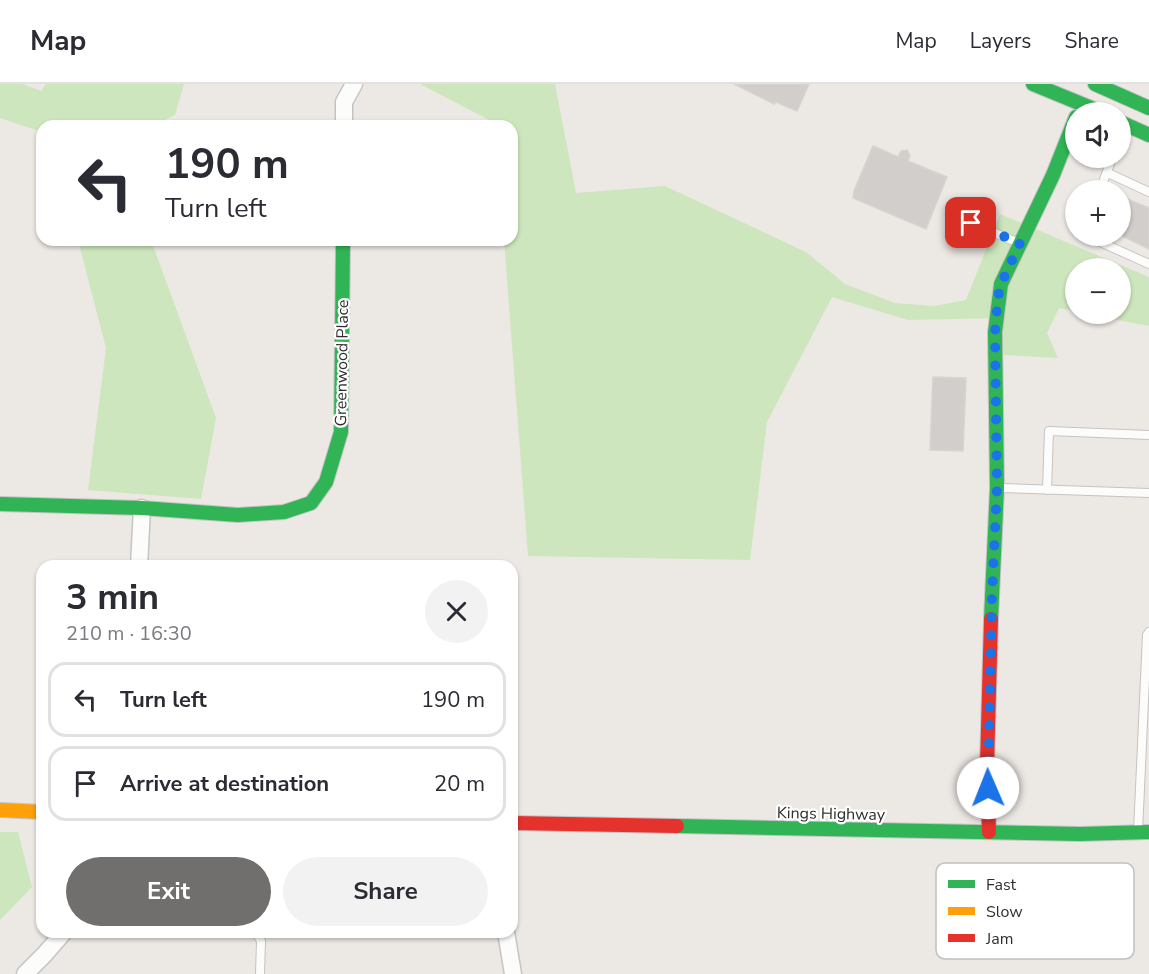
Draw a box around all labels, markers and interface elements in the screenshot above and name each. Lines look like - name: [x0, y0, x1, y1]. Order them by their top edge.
- text: Map: [30, 22, 86, 60]
- text: Map: [895, 27, 937, 55]
- text: Layers: [970, 27, 1031, 55]
- text: Share: [1064, 27, 1119, 55]
- map controls: [1065, 102, 1131, 324]
- button: sound: [1065, 102, 1131, 168]
- text: 190 m: [165, 136, 289, 193]
- icon: left: [66, 144, 144, 222]
- button: +: [1065, 180, 1131, 246]
- text: Turn left: [165, 190, 266, 227]
- pin: [945, 197, 996, 248]
- icon: arrive: [954, 206, 987, 239]
- button: −: [1065, 258, 1131, 324]
- street label: Greenwood Place: [330, 299, 354, 427]
- text: 3 min: [66, 573, 159, 622]
- button: close: [425, 580, 488, 643]
- text: 210 m · 16:30: [66, 620, 192, 647]
- icon: left: [69, 683, 102, 716]
- text: Turn left: [120, 685, 207, 715]
- text: 190 m: [421, 685, 485, 715]
- position arrow: [956, 756, 1020, 820]
- icon: arrive: [69, 767, 102, 800]
- text: Arrive at destination: [120, 769, 329, 799]
- text: 20 m: [434, 769, 485, 799]
- street label: Kings Highway: [777, 802, 886, 826]
- button: Exit: [66, 857, 271, 926]
- button: Share: [283, 857, 488, 926]
- legend: [936, 863, 1134, 959]
- text: Fast: [986, 874, 1017, 896]
- text: Slow: [986, 901, 1023, 923]
- text: Jam: [985, 928, 1013, 950]

